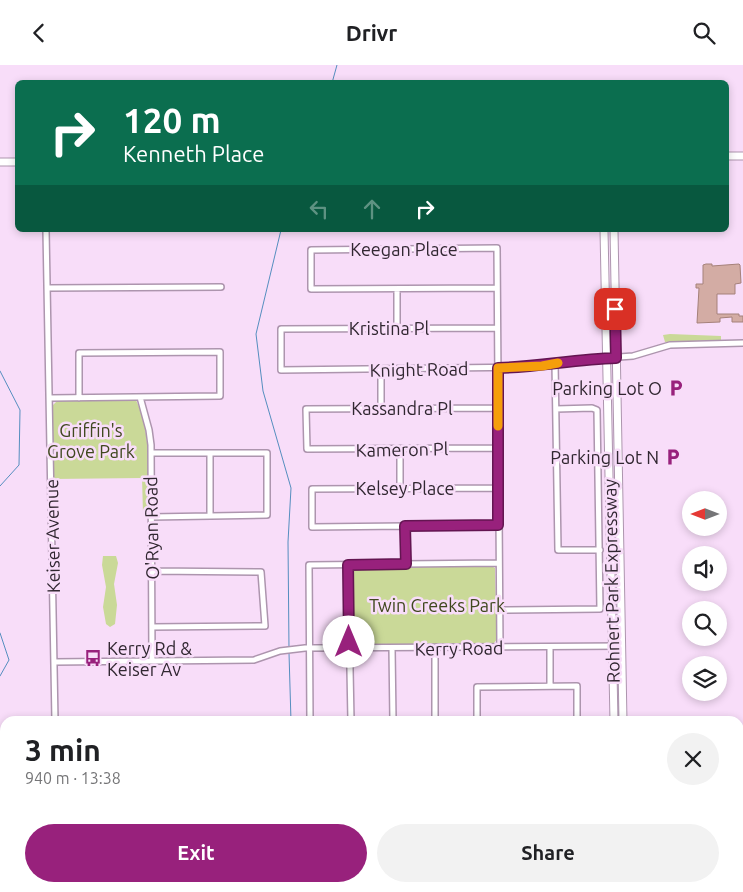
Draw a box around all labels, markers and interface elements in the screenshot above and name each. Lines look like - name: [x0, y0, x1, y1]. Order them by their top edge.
- icon: back: [25, 19, 53, 47]
- icon: search: [690, 19, 718, 47]
- text: Drivr: [346, 20, 397, 45]
- icon: right: [40, 100, 105, 165]
- text: 120 m: [123, 100, 221, 140]
- text: Kenneth Place: [123, 141, 264, 166]
- icon: left: [305, 195, 333, 223]
- icon: ahead: [358, 195, 386, 223]
- icon: right: [411, 195, 439, 223]
- street label: Keegan Place: [350, 239, 458, 259]
- pin: [594, 288, 636, 330]
- icon: arrive: [601, 295, 629, 323]
- street label: Kristina Pl: [349, 318, 430, 338]
- street label: Knight Road: [369, 358, 469, 380]
- place label: Parking Lot O: [552, 378, 662, 398]
- parking icon: Parking Lot O: [666, 378, 686, 398]
- street label: Kassandra Pl: [351, 398, 453, 418]
- park label: Griffin's Grove Park: [47, 420, 135, 461]
- street label: Kameron Pl: [355, 438, 449, 460]
- place label: Parking Lot N: [550, 447, 659, 467]
- parking icon: Parking Lot N: [663, 447, 683, 467]
- street label: O'Ryan Road: [140, 476, 162, 580]
- street label: Kelsey Place: [356, 478, 454, 498]
- street label: Rohnert Park Expressway: [599, 478, 623, 683]
- street label: Keiser Avenue: [41, 479, 63, 593]
- north arrow: [682, 491, 728, 536]
- map controls: [682, 491, 727, 701]
- button: sound: [682, 546, 727, 591]
- park label: Twin Creeks Park: [369, 595, 505, 615]
- button: search: [682, 601, 727, 646]
- position arrow: [322, 615, 374, 667]
- street label: Kerry Road: [414, 637, 504, 659]
- place label: Kerry Rd & Keiser Av: [107, 638, 192, 679]
- bus stop icon: Kerry Rd & Keiser Av: [83, 648, 103, 668]
- button: layers: [682, 656, 727, 701]
- text: 3 min: [25, 733, 101, 767]
- button: close: [667, 733, 719, 785]
- text: 940 m · 13:38: [25, 769, 121, 787]
- button: Exit: [25, 824, 367, 882]
- button: Share: [377, 824, 719, 882]

